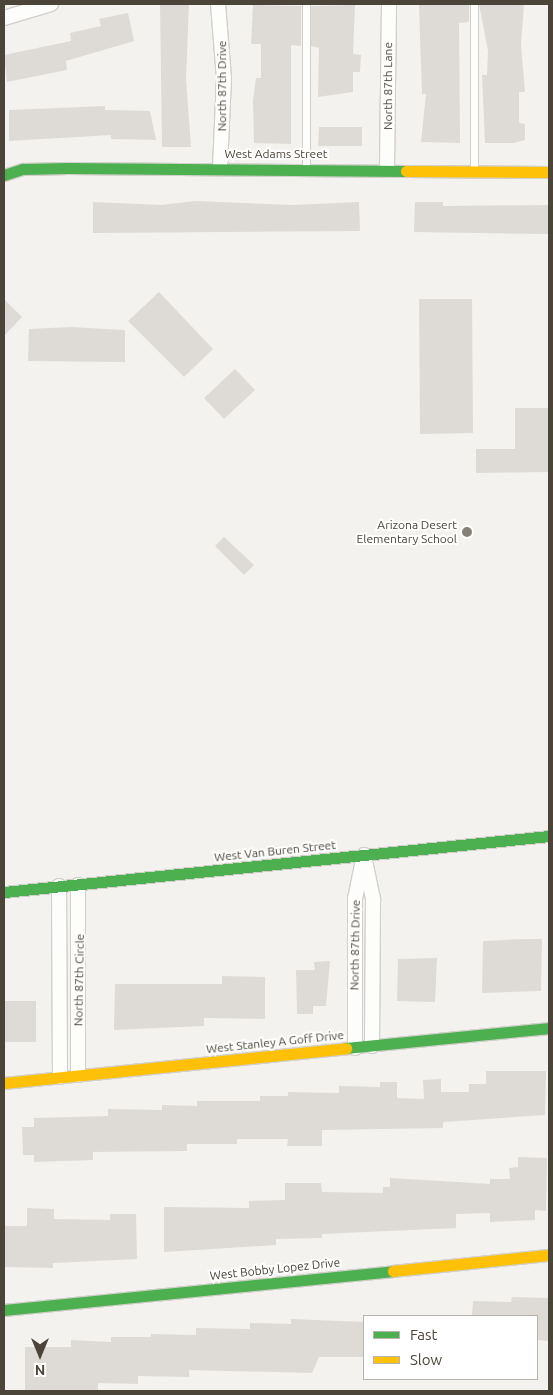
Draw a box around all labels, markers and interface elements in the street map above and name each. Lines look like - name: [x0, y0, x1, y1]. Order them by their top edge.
- street label: North 87th Drive: [215, 41, 229, 131]
- street label: North 87th Lane: [381, 42, 395, 130]
- street label: West Adams Street: [224, 147, 328, 161]
- place label: Arizona Desert Elementary School: [357, 518, 457, 546]
- marker: Arizona Desert Elementary School: [461, 526, 473, 538]
- street label: West Van Buren Street: [214, 837, 336, 865]
- street label: North 87th Drive: [347, 900, 363, 990]
- street label: North 87th Circle: [71, 934, 87, 1026]
- street label: West Stanley A Goff Drive: [205, 1028, 345, 1056]
- street label: West Bobby Lopez Drive: [209, 1255, 341, 1283]
- legend: [363, 1315, 538, 1380]
- text: Fast: [410, 1326, 437, 1343]
- north arrow: [15, 1330, 65, 1380]
- text: Slow: [410, 1351, 442, 1368]
- text: N: [35, 1362, 45, 1378]

